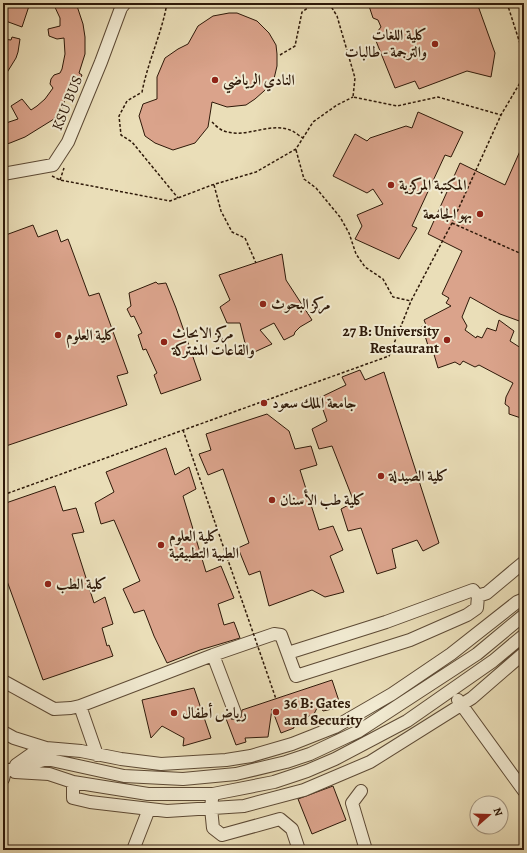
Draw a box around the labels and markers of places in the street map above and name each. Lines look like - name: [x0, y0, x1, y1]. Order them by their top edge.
- place label: كلية اللغات والترجمة - طالبات: [345, 25, 427, 62]
- marker: كلية اللغات والترجمة - طالبات: [430, 39, 440, 49]
- place label: النادي الرياضي: [223, 70, 295, 94]
- marker: النادي الرياضي: [210, 75, 220, 85]
- place label: المكتبة المركزية: [399, 175, 466, 195]
- marker: المكتبة المركزية: [386, 180, 396, 190]
- place label: بهو الجامعة: [423, 204, 472, 224]
- marker: بهو الجامعة: [475, 209, 485, 219]
- place label: مركز البحوث: [271, 294, 330, 314]
- marker: مركز البحوث: [258, 299, 268, 309]
- place label: 27 B: University Restaurant: [342, 321, 440, 358]
- place label: مركز الابحاث والقاعات المشتركة: [171, 323, 255, 360]
- place label: كلية العلوم: [66, 325, 116, 348]
- marker: كلية العلوم: [53, 330, 63, 340]
- marker: 27 B: University Restaurant: [442, 335, 452, 345]
- marker: مركز الابحاث والقاعات المشتركة: [159, 337, 169, 347]
- place label: جامعة الملك سعود: [272, 393, 356, 413]
- marker: جامعة الملك سعود: [259, 398, 269, 408]
- place label: كلية الصيدلة: [388, 466, 448, 486]
- marker: كلية الصيدلة: [376, 471, 386, 481]
- place label: كلية طب الأسنان: [280, 489, 365, 510]
- marker: كلية طب الأسنان: [267, 495, 277, 505]
- place label: كلية العلوم الطبية التطبيقية: [169, 526, 239, 563]
- marker: كلية العلوم الطبية التطبيقية: [156, 540, 166, 550]
- place label: كلية الطب: [56, 574, 107, 594]
- marker: كلية الطب: [43, 579, 53, 589]
- place label: 36 B: Gates and Security: [284, 693, 363, 730]
- place label: رياض أطفال: [182, 702, 247, 723]
- marker: 36 B: Gates and Security: [271, 707, 281, 717]
- marker: رياض أطفال: [169, 708, 179, 718]

